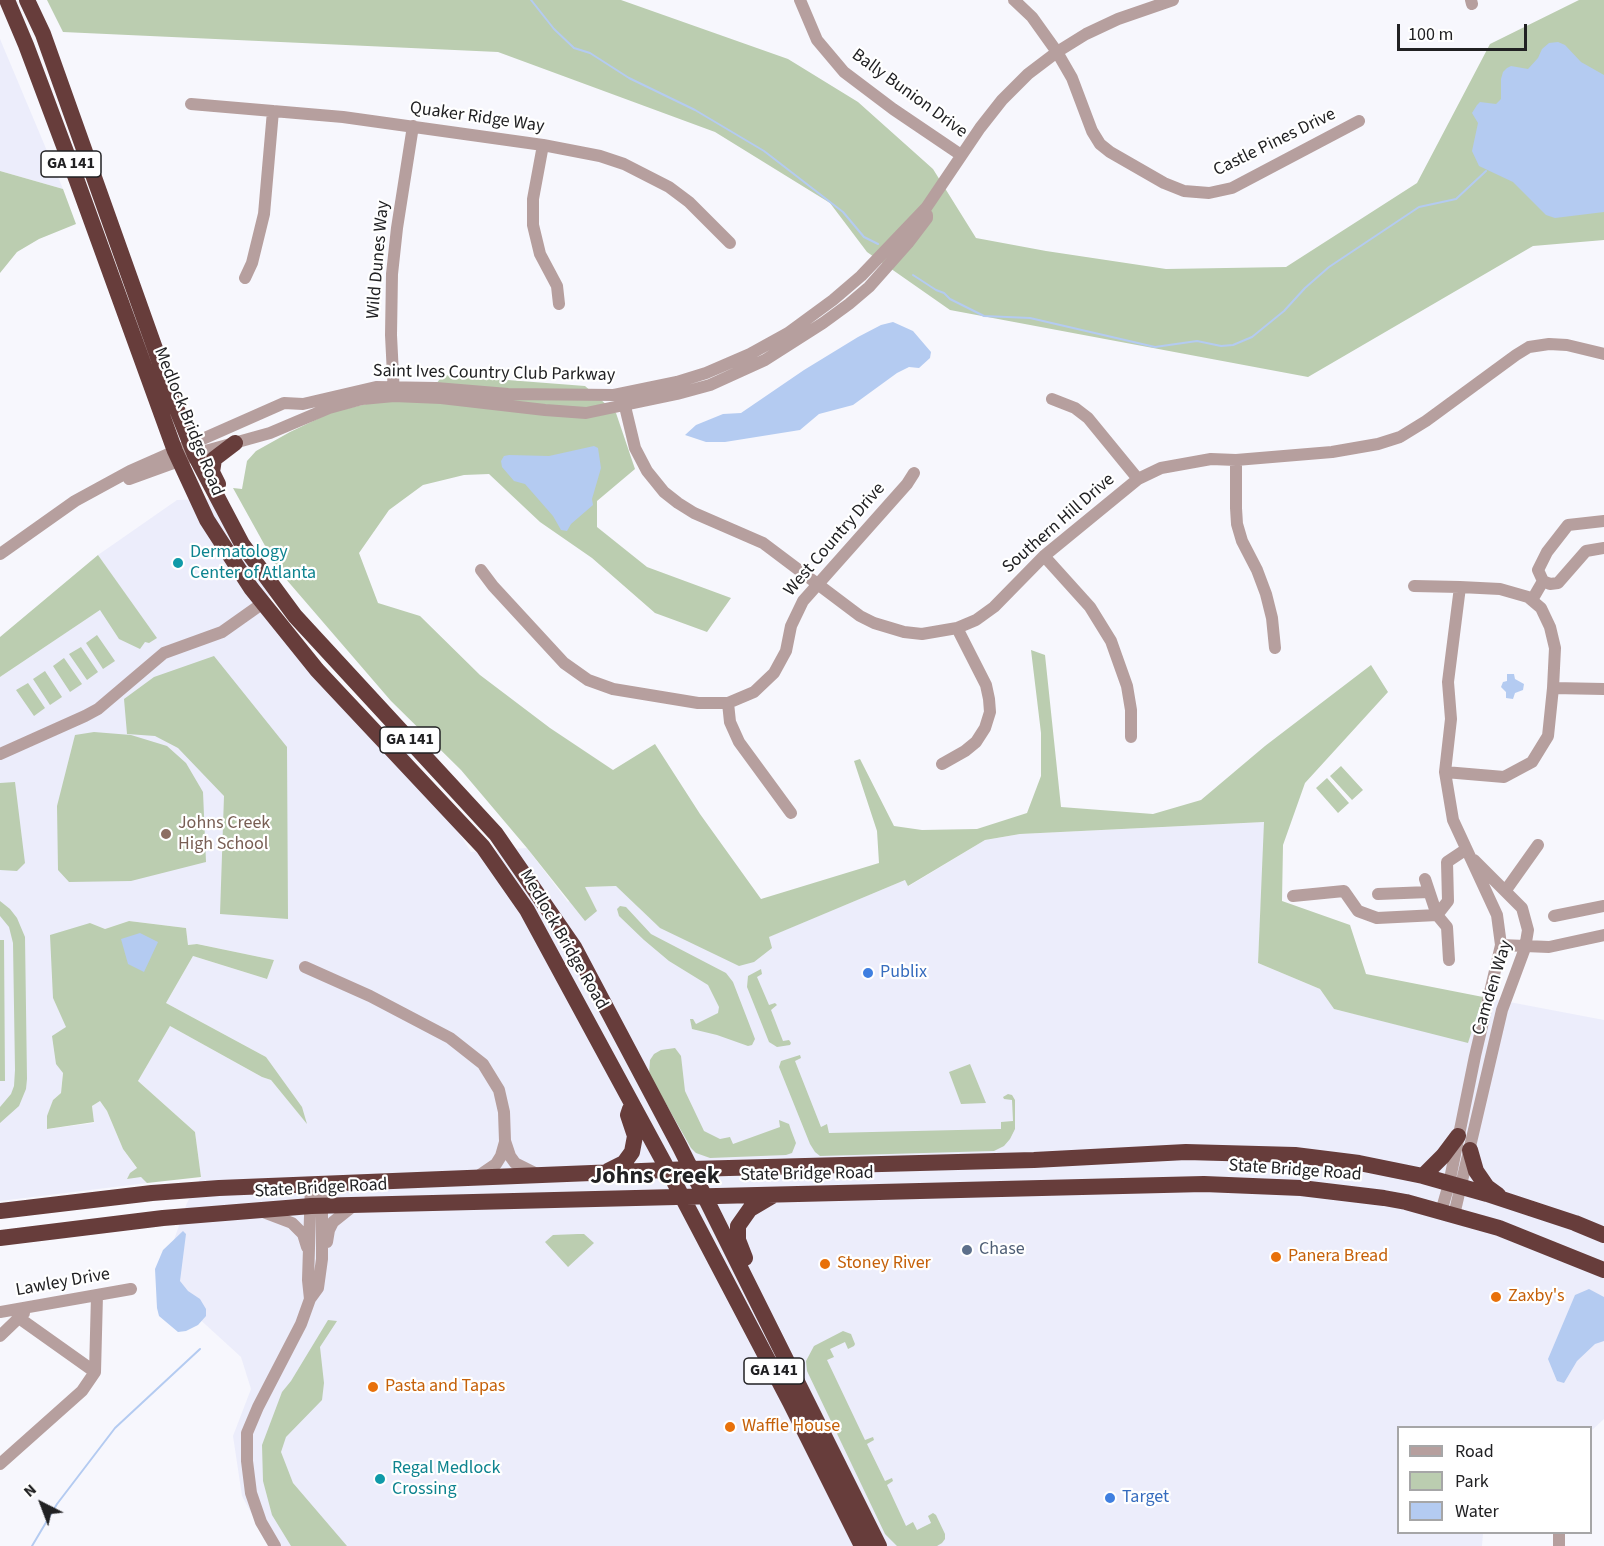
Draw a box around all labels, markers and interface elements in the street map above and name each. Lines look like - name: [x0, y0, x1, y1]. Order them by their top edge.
- scale bar: [1400, 12, 1530, 50]
- text: 100 m: [1408, 22, 1453, 47]
- street label: Bally Bunion Drive: [847, 45, 971, 143]
- street label: Quaker Ridge Way: [408, 98, 546, 138]
- street label: Castle Pines Drive: [1210, 104, 1340, 182]
- road number: GA 141: [41, 151, 101, 177]
- street label: Wild Dunes Way: [363, 200, 395, 320]
- street label: Medlock Bridge Road: [148, 345, 228, 499]
- street label: Saint Ives Country Club Parkway: [373, 361, 615, 387]
- street label: Southern Hill Drive: [998, 469, 1120, 579]
- street label: West Country Drive: [780, 479, 890, 601]
- place label: Dermatology Center of Atlanta: [190, 542, 316, 584]
- marker: Dermatology Center of Atlanta: [171, 556, 185, 570]
- road number: GA 141: [380, 727, 440, 753]
- place label: Johns Creek High School: [178, 813, 270, 856]
- marker: Johns Creek High School: [159, 827, 173, 841]
- street label: Medlock Bridge Road: [514, 866, 612, 1014]
- street label: Camden Way: [1468, 938, 1518, 1038]
- place label: Publix: [880, 962, 927, 984]
- marker: Publix: [861, 966, 875, 980]
- street label: State Bridge Road: [1228, 1156, 1362, 1186]
- street label: State Bridge Road: [740, 1163, 874, 1187]
- district label: Johns Creek: [590, 1164, 720, 1192]
- street label: State Bridge Road: [254, 1175, 388, 1203]
- place label: Chase: [979, 1239, 1025, 1261]
- marker: Chase: [960, 1243, 974, 1257]
- place label: Panera Bread: [1288, 1246, 1388, 1268]
- marker: Panera Bread: [1269, 1250, 1283, 1264]
- place label: Stoney River: [837, 1253, 931, 1275]
- marker: Stoney River: [818, 1257, 832, 1271]
- street label: Lawley Drive: [14, 1264, 112, 1302]
- place label: Zaxby's: [1508, 1286, 1564, 1308]
- marker: Zaxby's: [1489, 1290, 1503, 1304]
- road number: GA 141: [744, 1358, 804, 1384]
- place label: Pasta and Tapas: [385, 1376, 505, 1398]
- marker: Pasta and Tapas: [366, 1380, 380, 1394]
- place label: Waffle House: [742, 1416, 840, 1438]
- marker: Waffle House: [723, 1420, 737, 1434]
- legend: [1397, 1426, 1592, 1534]
- text: Road: [1455, 1439, 1494, 1464]
- place label: Regal Medlock Crossing: [392, 1458, 500, 1500]
- text: Park: [1455, 1469, 1489, 1494]
- marker: Regal Medlock Crossing: [373, 1472, 387, 1486]
- north arrow: [12, 1474, 72, 1534]
- text: N: [19, 1479, 41, 1502]
- place label: Target: [1122, 1487, 1169, 1509]
- marker: Target: [1103, 1491, 1117, 1505]
- text: Water: [1455, 1499, 1499, 1524]

